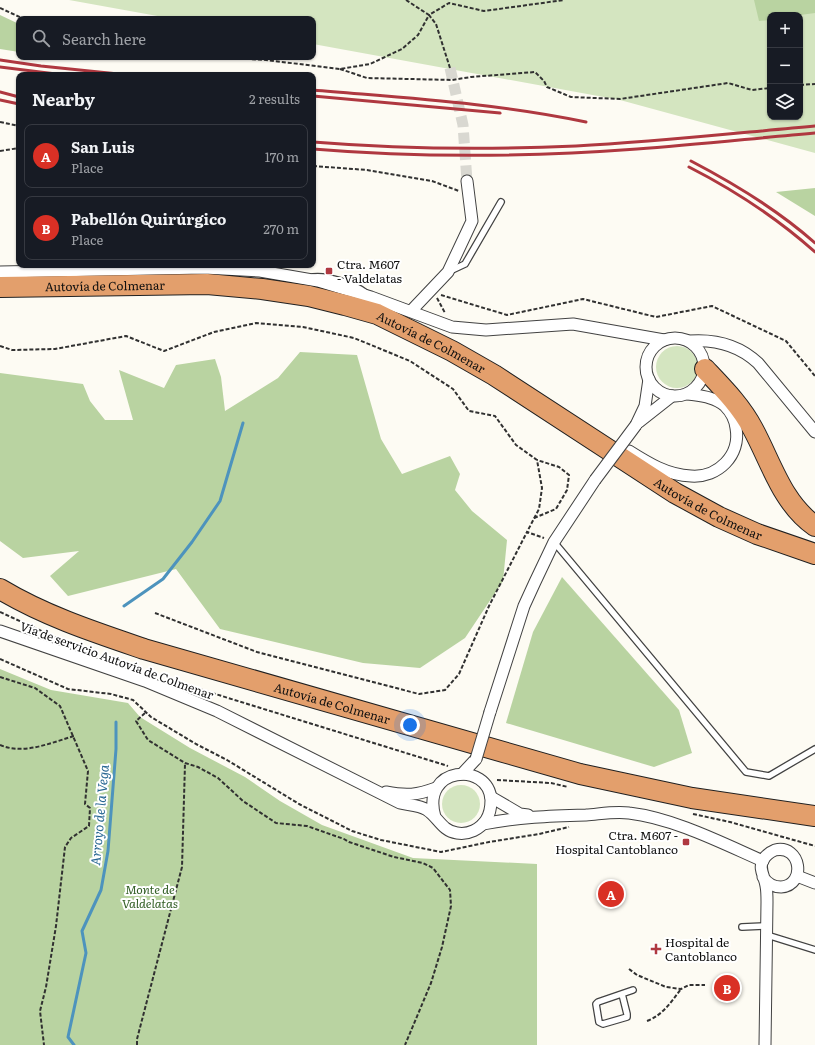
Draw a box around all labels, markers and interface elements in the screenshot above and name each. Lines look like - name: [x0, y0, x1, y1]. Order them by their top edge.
- map controls: [767, 12, 803, 120]
- button: +: [767, 12, 803, 48]
- search box: [16, 16, 316, 60]
- icon: search: [30, 27, 52, 49]
- text: Search here: [62, 27, 146, 50]
- button: −: [767, 48, 803, 84]
- button: layers: [767, 84, 803, 120]
- text: Nearby: [32, 86, 95, 111]
- text: 2 results: [249, 89, 300, 108]
- text: San Luis: [71, 135, 135, 158]
- text: A: [41, 147, 51, 166]
- text: 170 m: [265, 147, 299, 166]
- text: Place: [71, 158, 103, 177]
- text: Pabellón Quirúrgico: [71, 207, 226, 230]
- text: B: [42, 219, 50, 238]
- text: 270 m: [263, 219, 299, 238]
- text: Place: [71, 230, 103, 249]
- place label: Ctra. M607 - Valdelatas: [337, 255, 403, 287]
- marker: Ctra. M607 - Valdelatas: [324, 266, 334, 276]
- street label: Autovía de Colmenar: [45, 276, 165, 295]
- street label: Autovía de Colmenar: [374, 306, 489, 377]
- street label: Autovía de Colmenar: [651, 473, 765, 544]
- street label: Vía de servicio Autovía de Colmenar: [18, 616, 217, 704]
- street label: Autovía de Colmenar: [272, 678, 393, 728]
- your location: [400, 715, 420, 735]
- water label: Arroyo de la Vega: [85, 763, 113, 866]
- place label: Ctra. M607 - Hospital Cantoblanco: [555, 826, 678, 858]
- marker: Ctra. M607 - Hospital Cantoblanco: [681, 837, 691, 847]
- pin: A: [598, 879, 624, 909]
- park label: Monte de Valdelatas: [122, 880, 178, 912]
- place label: Hospital de Cantoblanco: [665, 933, 737, 965]
- marker: Hospital de Cantoblanco: [650, 943, 662, 955]
- pin: B: [714, 973, 740, 1003]

